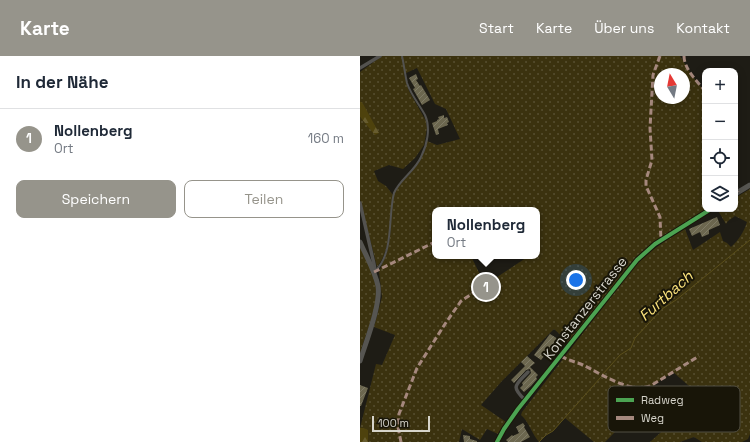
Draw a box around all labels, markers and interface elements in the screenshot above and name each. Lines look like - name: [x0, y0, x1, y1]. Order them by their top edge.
- text: Karte: [20, 16, 70, 41]
- text: Start: [479, 19, 514, 37]
- text: Karte: [536, 19, 572, 37]
- text: Über uns: [594, 19, 654, 37]
- text: Kontakt: [676, 19, 730, 37]
- north arrow: [654, 68, 690, 104]
- map controls: [702, 68, 738, 212]
- button: +: [702, 68, 738, 104]
- text: In der Nähe: [16, 71, 108, 93]
- button: −: [702, 104, 738, 140]
- text: Nollenberg: [54, 121, 133, 140]
- text: 1: [26, 130, 32, 147]
- text: 160 m: [308, 130, 344, 147]
- text: Ort: [54, 140, 74, 157]
- button: locate: [702, 140, 738, 176]
- button: layers: [702, 176, 738, 212]
- button: Speichern: [16, 180, 176, 218]
- button: Teilen: [184, 180, 344, 218]
- popup: [432, 207, 540, 259]
- text: Nollenberg: [447, 215, 525, 234]
- text: Ort: [447, 234, 466, 251]
- street label: Konstanzerstrasse: [539, 253, 631, 363]
- water label: Furtbach: [635, 266, 697, 325]
- your location: [566, 270, 586, 290]
- pin: 1: [473, 272, 499, 302]
- legend: [608, 386, 740, 432]
- text: Radweg: [641, 393, 683, 407]
- text: Weg: [641, 411, 664, 425]
- scale bar: [372, 414, 430, 433]
- text: 100 m: [378, 416, 409, 430]

